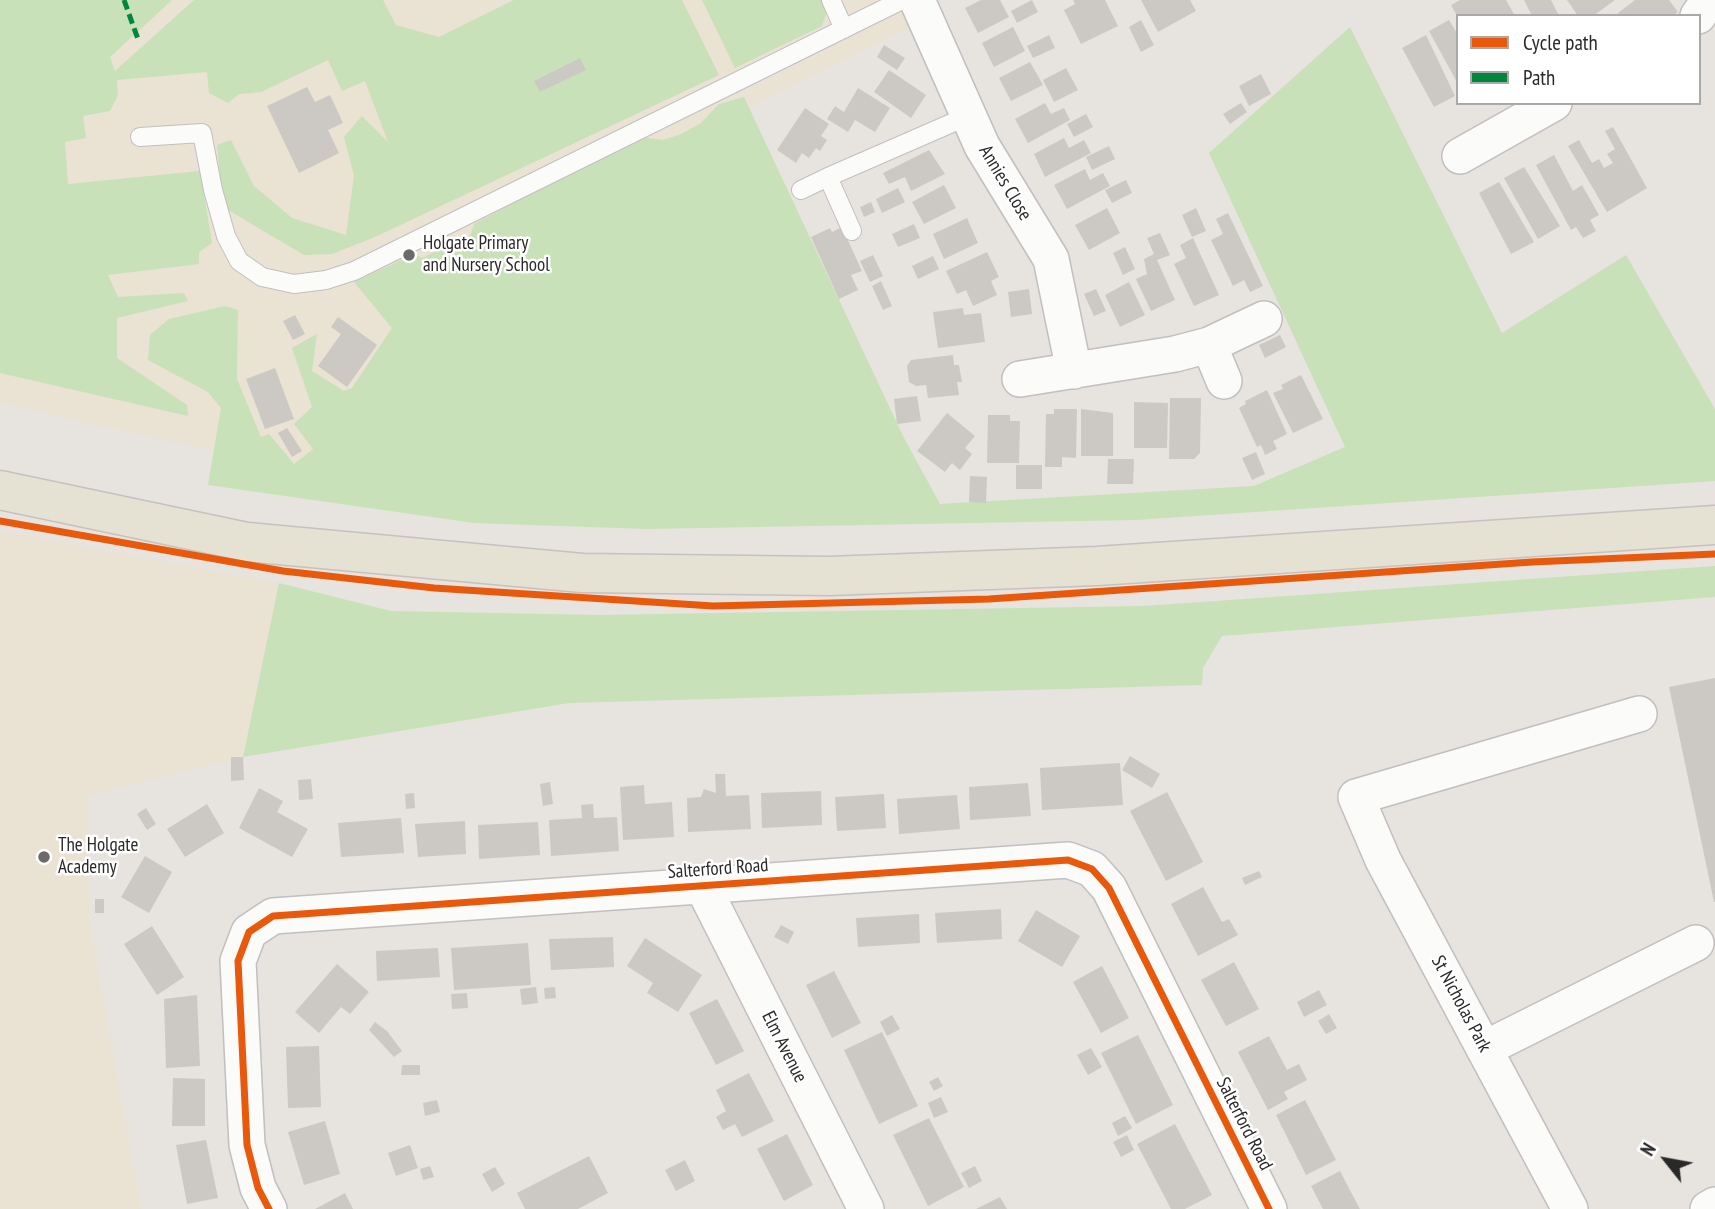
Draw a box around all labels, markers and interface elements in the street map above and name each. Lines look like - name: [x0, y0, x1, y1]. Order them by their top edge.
- legend: [1456, 14, 1701, 105]
- text: Cycle path: [1523, 29, 1598, 56]
- text: Path: [1523, 64, 1555, 91]
- street label: Annies Close: [974, 141, 1036, 225]
- place label: Holgate Primary and Nursery School: [423, 233, 550, 277]
- marker: Holgate Primary and Nursery School: [401, 247, 417, 263]
- place label: The Holgate Academy: [58, 835, 138, 879]
- marker: The Holgate Academy: [36, 849, 52, 865]
- street label: Salterford Road: [667, 854, 769, 884]
- street label: St Nicholas Park: [1426, 952, 1496, 1056]
- street label: Elm Avenue: [756, 1008, 812, 1086]
- street label: Salterford Road: [1211, 1074, 1277, 1174]
- north arrow: [1631, 1125, 1701, 1195]
- text: N: [1635, 1139, 1661, 1160]

